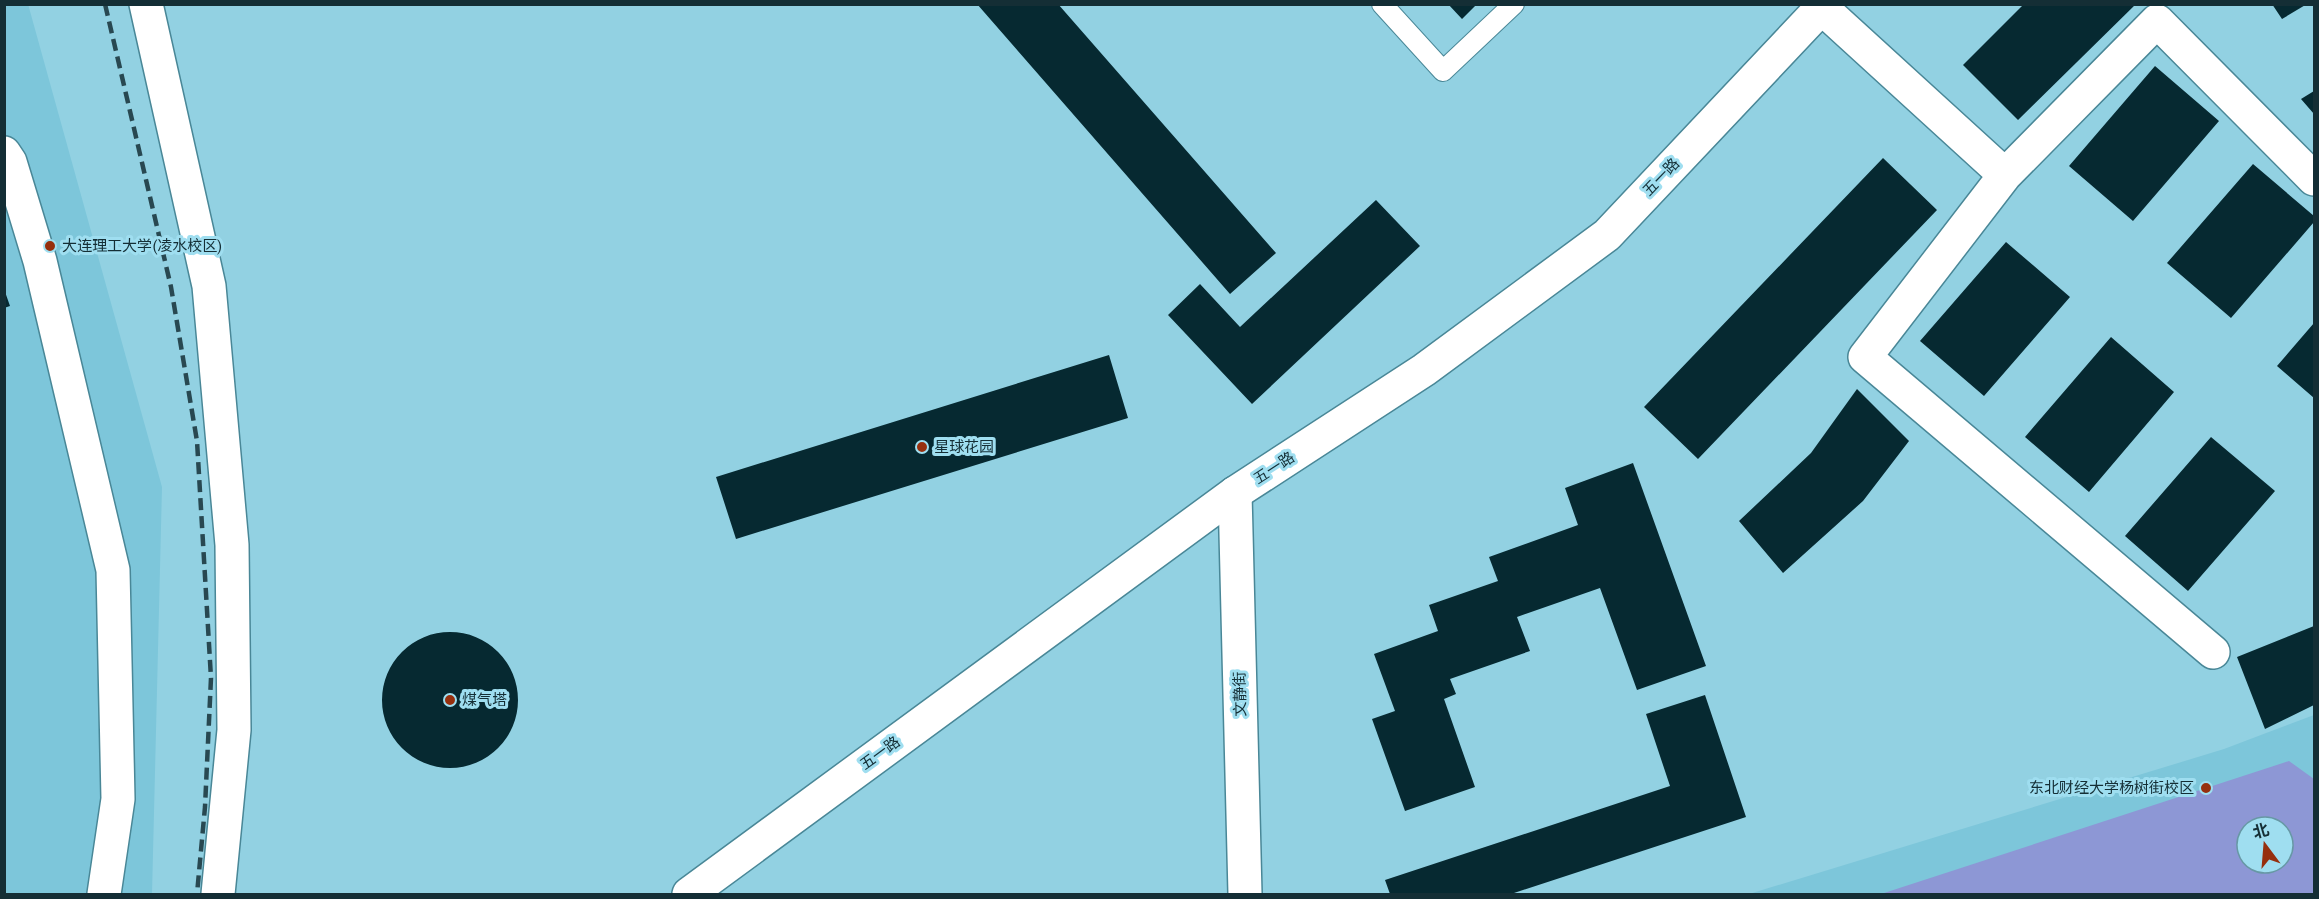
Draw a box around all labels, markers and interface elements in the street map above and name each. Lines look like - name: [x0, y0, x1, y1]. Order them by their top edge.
- street label: 五一路: [1640, 155, 1682, 199]
- place label: 大连理工大学(凌水校区): [62, 237, 223, 255]
- marker: 大连理工大学(凌水校区): [43, 239, 57, 253]
- place label: 星球花园: [934, 439, 994, 455]
- marker: 星球花园: [915, 440, 929, 454]
- street label: 五一路: [1251, 449, 1297, 487]
- street label: 文静街: [1232, 671, 1248, 717]
- place label: 煤气塔: [462, 692, 507, 708]
- marker: 煤气塔: [443, 693, 457, 707]
- street label: 五一路: [857, 733, 903, 773]
- place label: 东北财经大学杨树街校区: [2029, 779, 2194, 796]
- marker: 东北财经大学杨树街校区: [2199, 781, 2213, 795]
- north arrow: [2235, 815, 2295, 875]
- text: 北: [2251, 821, 2271, 841]

